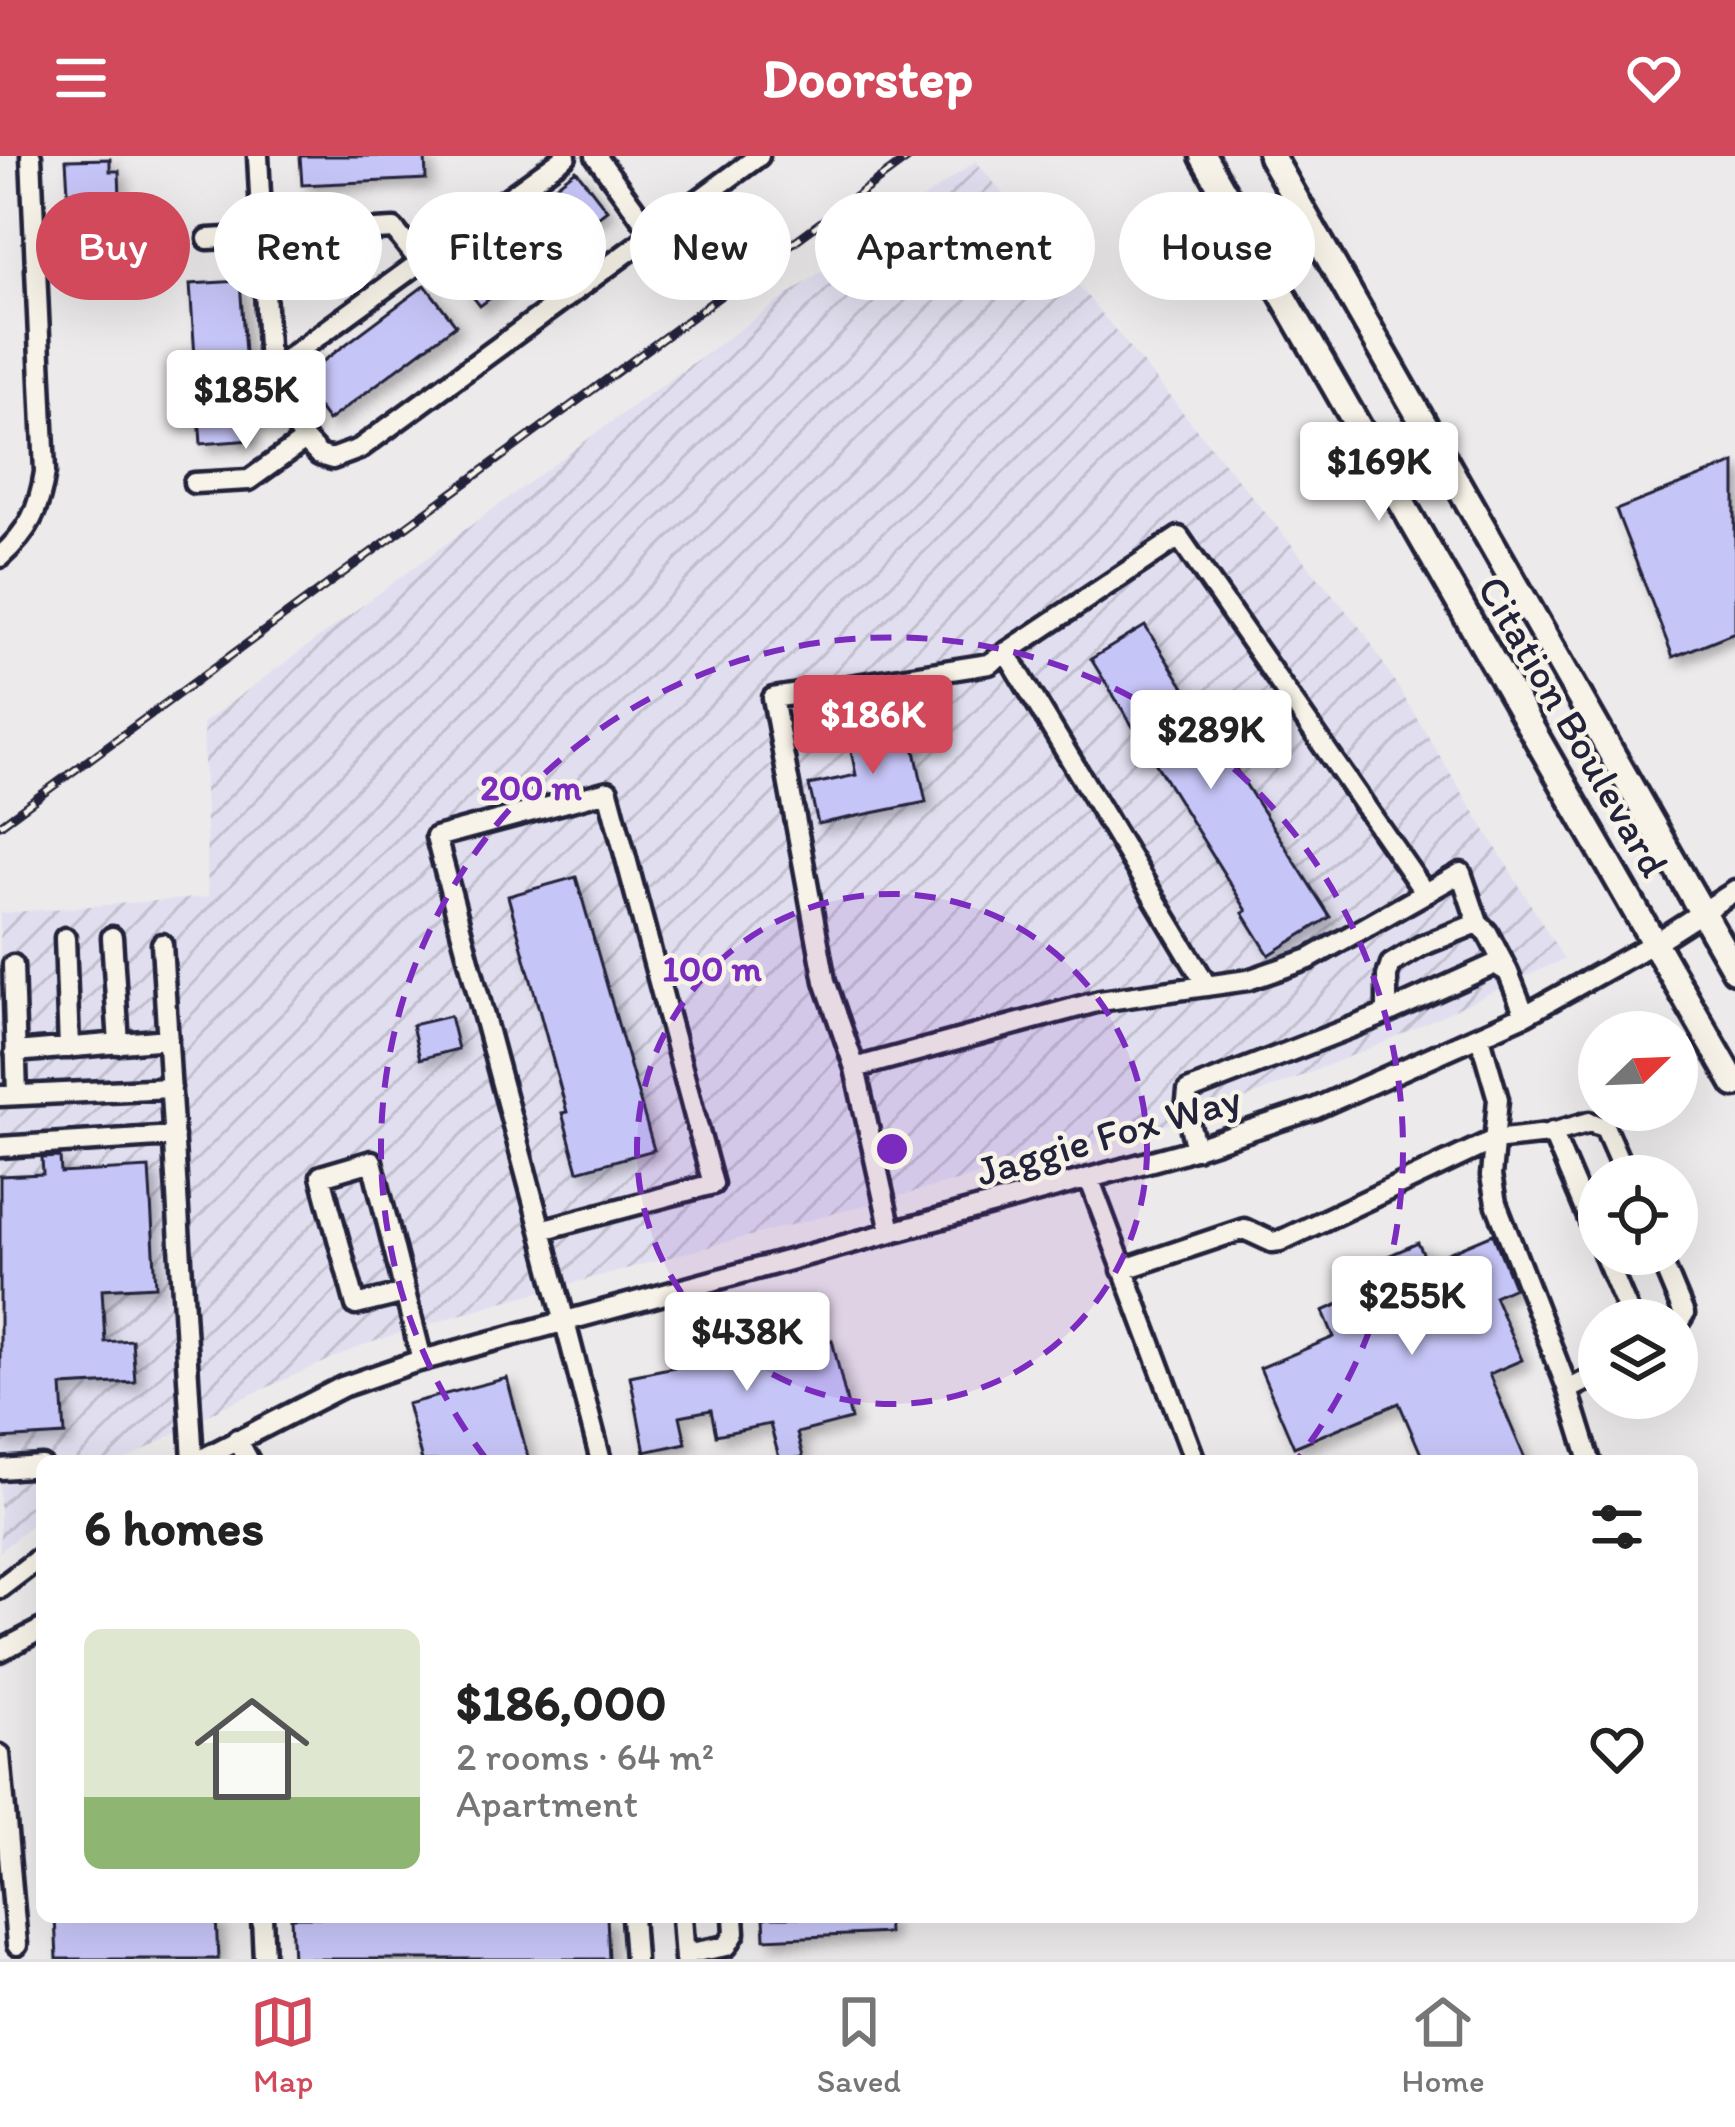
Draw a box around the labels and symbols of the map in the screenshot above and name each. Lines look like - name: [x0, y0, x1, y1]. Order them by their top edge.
- pin: $185K: [162, 350, 330, 452]
- pin: $169K: [1295, 422, 1463, 524]
- street label: Citation Boulevard: [1467, 567, 1680, 886]
- pin: $186K: [789, 675, 957, 777]
- pin: $289K: [1127, 690, 1295, 792]
- text: 200 m: [480, 766, 583, 809]
- text: 100 m: [662, 947, 762, 990]
- north arrow: [1578, 1011, 1698, 1131]
- street label: Jaggie Fox Way: [970, 1072, 1247, 1197]
- centre of rings: [871, 1128, 913, 1170]
- pin: $255K: [1328, 1256, 1496, 1358]
- pin: $438K: [663, 1292, 831, 1394]

